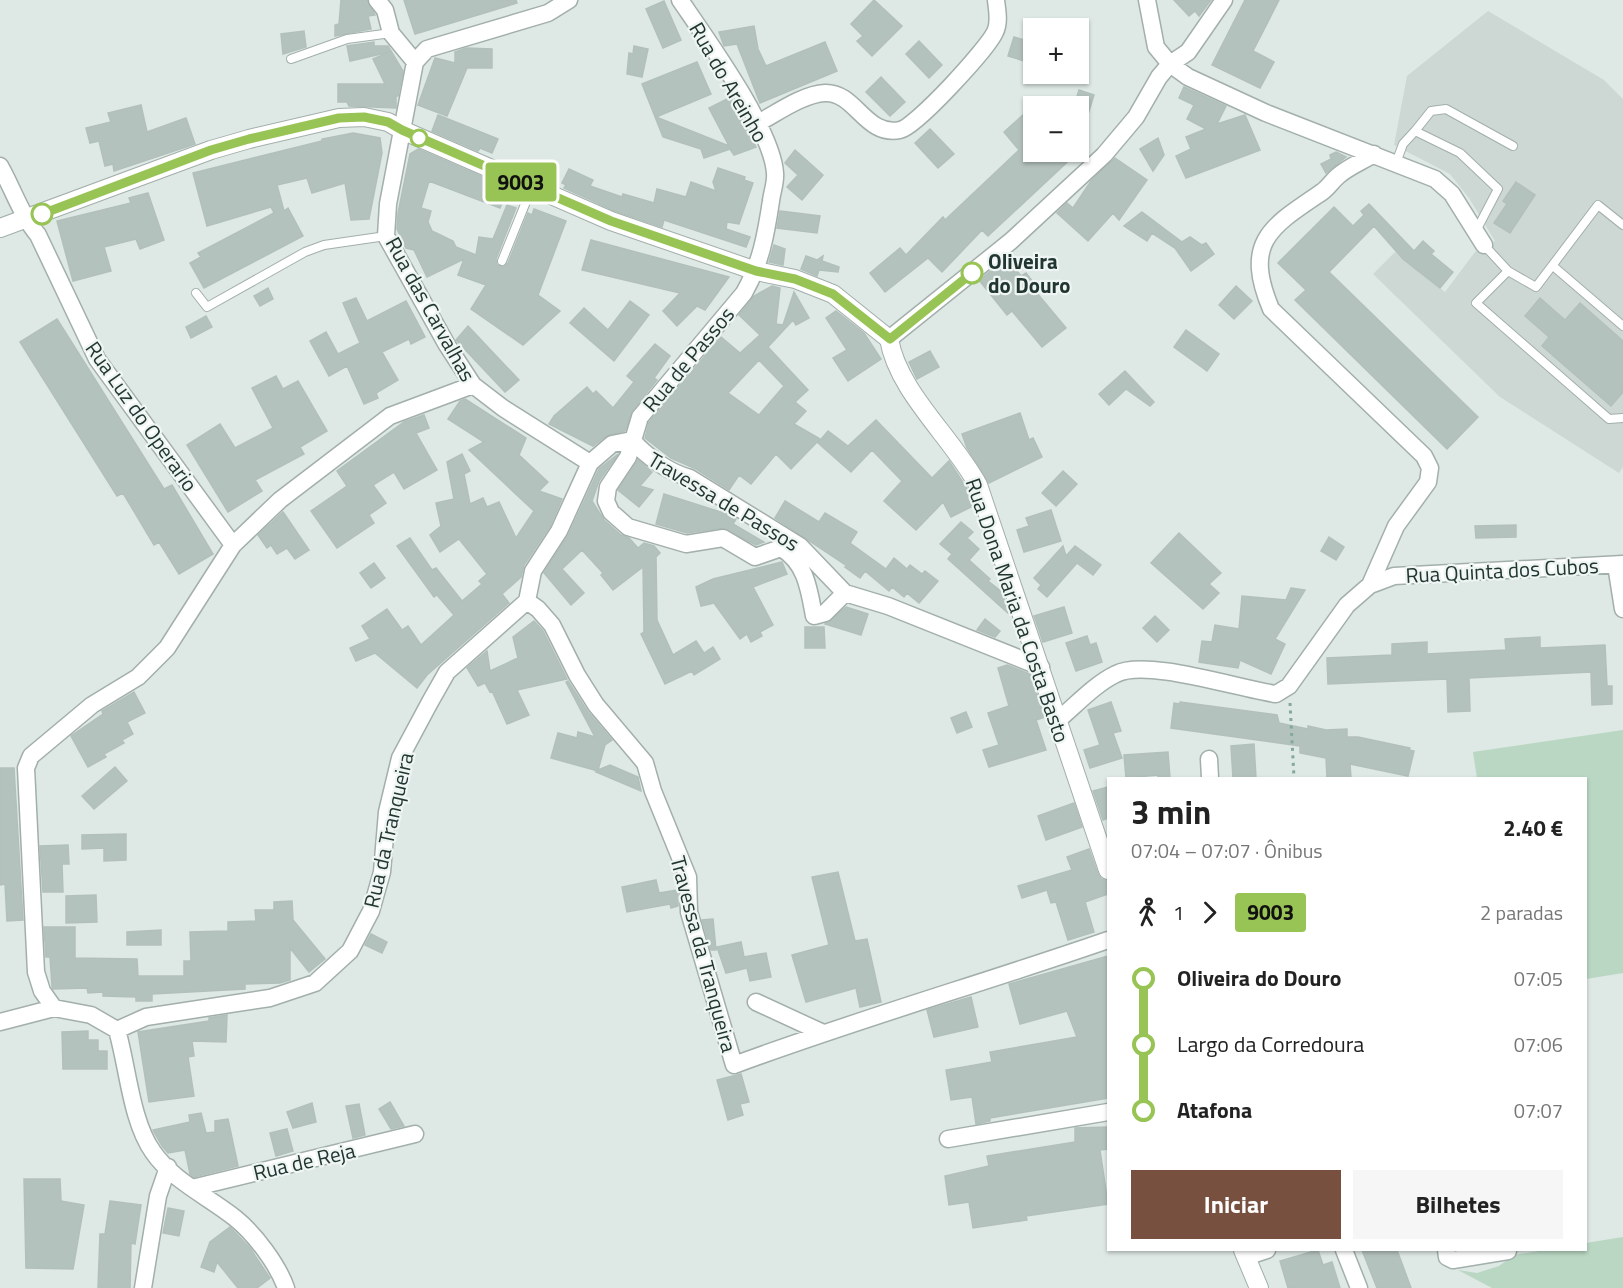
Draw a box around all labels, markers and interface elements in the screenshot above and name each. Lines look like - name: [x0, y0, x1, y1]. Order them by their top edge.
- street label: Rua do Areinho: [682, 16, 776, 148]
- map controls: [1023, 18, 1089, 162]
- button: +: [1023, 18, 1089, 84]
- button: −: [1023, 96, 1089, 162]
- unlabelled marker: [410, 129, 428, 147]
- line badge: 9003: [479, 162, 563, 201]
- text: 9003: [497, 166, 545, 198]
- unlabelled marker: [31, 203, 53, 225]
- street label: Rua das Carvalhas: [378, 231, 484, 387]
- place label: Oliveira do Douro: [988, 245, 1071, 301]
- marker: Oliveira do Douro: [961, 262, 983, 284]
- street label: Rua de Passos: [634, 299, 742, 419]
- street label: Rua Luz do Operario: [78, 334, 206, 498]
- street label: Travessa de Passos: [642, 443, 806, 559]
- street label: Rua Dona Maria da Costa Basto: [958, 473, 1078, 747]
- street label: Rua Quinta dos Cubos: [1405, 549, 1599, 591]
- street label: Rua da Tranqueira: [355, 749, 422, 911]
- text: 3 min: [1131, 787, 1211, 837]
- text: 2.40 €: [1503, 811, 1563, 845]
- text: 07:04 – 07:07 · Ônibus: [1131, 835, 1323, 866]
- street label: Travessa da Tranqueira: [662, 852, 746, 1056]
- icon: walk: [1131, 896, 1164, 929]
- icon: forward: [1193, 896, 1226, 929]
- text: 9003: [1247, 896, 1294, 928]
- text: 1: [1173, 897, 1184, 928]
- text: 2 paradas: [1480, 897, 1563, 928]
- text: Oliveira do Douro: [1177, 961, 1341, 995]
- text: 07:05: [1514, 963, 1563, 994]
- text: Largo da Corredoura: [1177, 1027, 1364, 1061]
- text: 07:06: [1514, 1029, 1563, 1060]
- text: Atafona: [1177, 1093, 1252, 1127]
- text: 07:07: [1514, 1095, 1563, 1126]
- street label: Rua de Reja: [250, 1134, 359, 1188]
- button: Iniciar: [1131, 1170, 1341, 1239]
- button: Bilhetes: [1353, 1170, 1563, 1239]

